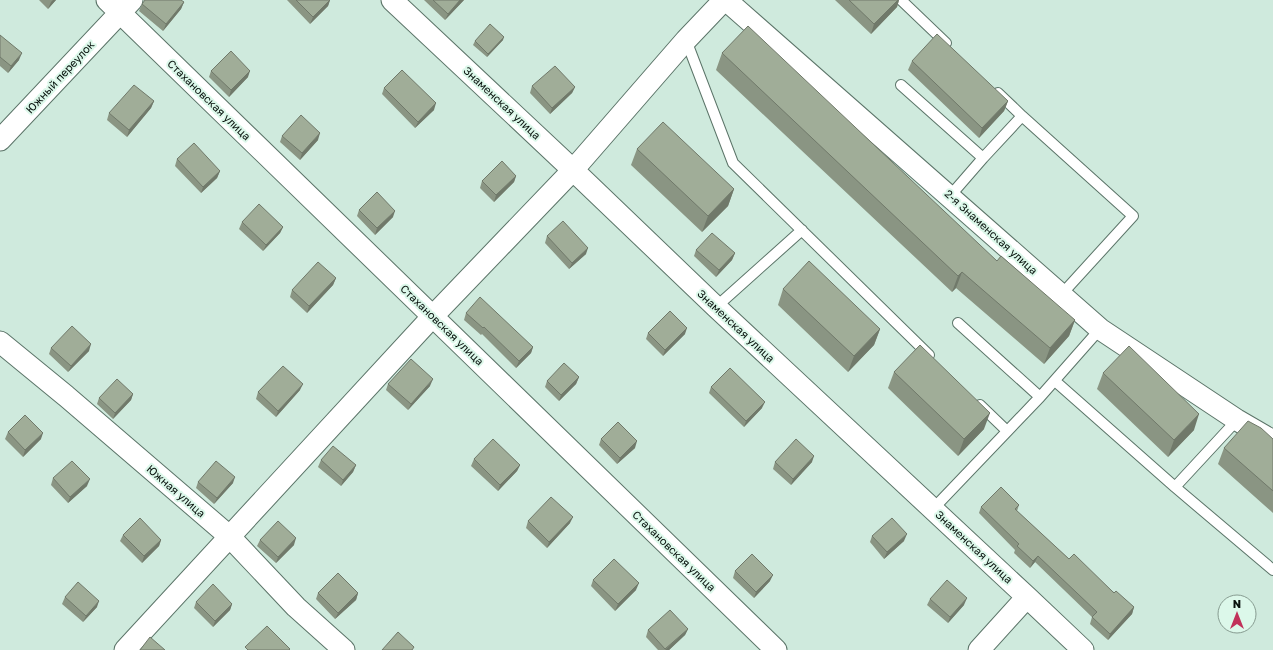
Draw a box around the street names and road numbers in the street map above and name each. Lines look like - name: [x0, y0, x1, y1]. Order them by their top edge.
- street label: Южный переулок: [23, 37, 97, 116]
- street label: Стахановская улица: [165, 57, 254, 143]
- street label: Знаменская улица: [461, 64, 544, 142]
- street label: 2-я Знаменская улица: [942, 187, 1040, 277]
- street label: Стахановская улица: [398, 282, 487, 368]
- street label: Знаменская улица: [695, 287, 778, 365]
- street label: Южная улица: [144, 462, 208, 520]
- street label: Стахановская улица: [630, 508, 719, 594]
- street label: Знаменская улица: [933, 508, 1016, 586]

